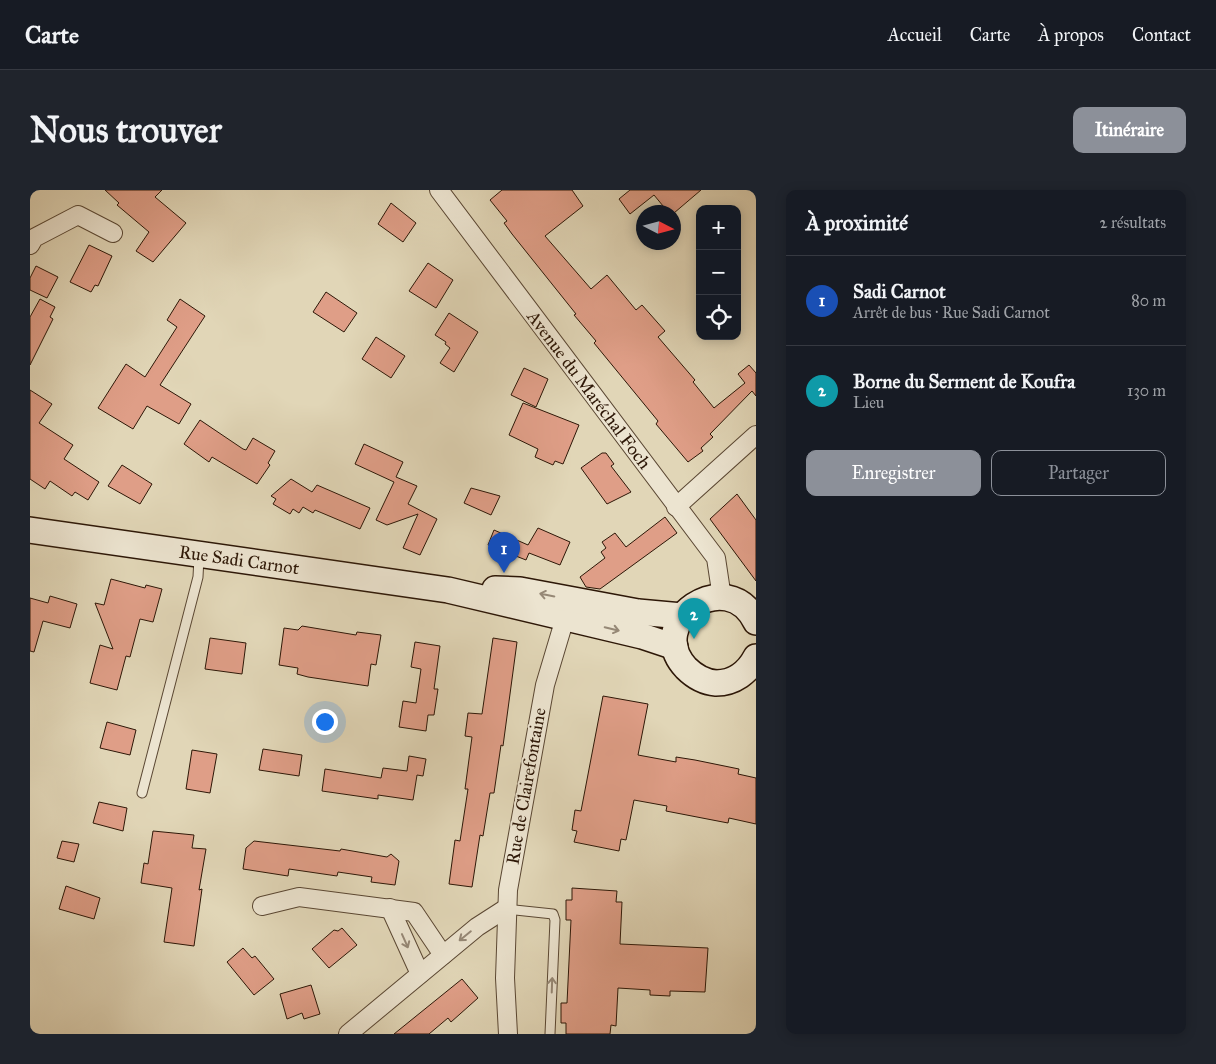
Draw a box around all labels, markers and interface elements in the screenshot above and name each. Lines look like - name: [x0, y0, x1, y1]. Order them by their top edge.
- text: Carte: [25, 20, 79, 50]
- text: Accueil: [888, 24, 942, 46]
- text: Carte: [970, 24, 1010, 46]
- text: À propos: [1038, 24, 1104, 46]
- text: Contact: [1132, 24, 1191, 46]
- button: Itinéraire: [1073, 107, 1186, 153]
- text: Nous trouver: [30, 109, 222, 152]
- north arrow: [636, 205, 681, 250]
- map controls: [696, 205, 741, 340]
- button: +: [696, 205, 741, 250]
- text: À proximité: [806, 210, 908, 236]
- text: 2 résultats: [1100, 213, 1166, 232]
- button: −: [696, 250, 741, 295]
- text: Sadi Carnot: [853, 280, 946, 303]
- text: 1: [819, 291, 825, 310]
- text: 80 m: [1131, 291, 1166, 310]
- button: locate: [696, 295, 741, 340]
- text: Arrêt de bus · Rue Sadi Carnot: [853, 303, 1050, 322]
- street label: Avenue du Maréchal Foch: [522, 306, 656, 474]
- text: Borne du Serment de Koufra: [853, 370, 1075, 393]
- text: 2: [818, 381, 826, 400]
- text: 130 m: [1127, 381, 1166, 400]
- text: Lieu: [853, 393, 884, 412]
- button: Enregistrer: [806, 450, 981, 496]
- button: Partager: [991, 450, 1166, 496]
- pin: 1: [488, 532, 520, 573]
- street label: Rue Sadi Carnot: [177, 541, 301, 579]
- one-way arrow: [540, 589, 556, 599]
- pin: 2: [678, 598, 710, 639]
- one-way arrow: [604, 625, 620, 634]
- street label: Rue de Clairefontaine: [501, 706, 551, 866]
- your location: [312, 709, 338, 735]
- one-way arrow: [459, 931, 472, 942]
- one-way arrow: [400, 933, 410, 948]
- one-way arrow: [548, 978, 557, 994]

